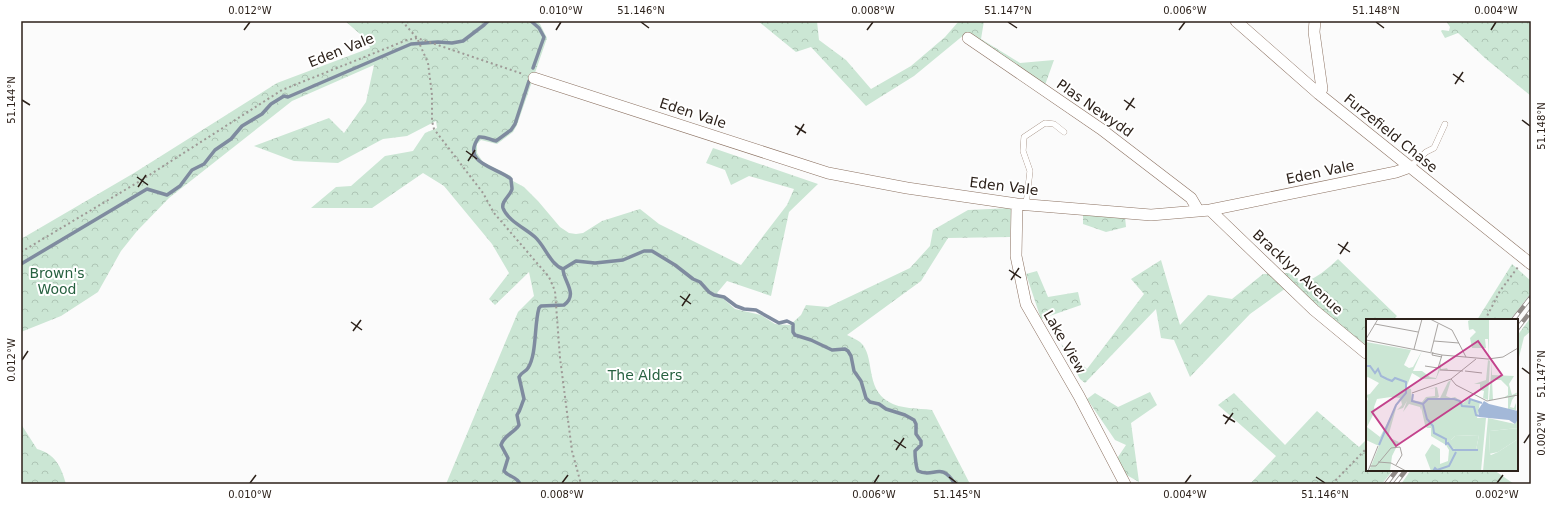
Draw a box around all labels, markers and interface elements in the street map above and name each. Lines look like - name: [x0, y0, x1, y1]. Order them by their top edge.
- text: 0.012°W: [228, 5, 272, 16]
- text: 0.010°W: [539, 5, 583, 16]
- text: 51.146°N: [617, 5, 665, 16]
- text: 0.008°W: [851, 5, 895, 16]
- text: 51.147°N: [984, 5, 1032, 16]
- text: 0.006°W: [1163, 5, 1207, 16]
- text: 51.148°N: [1352, 5, 1400, 16]
- text: 0.004°W: [1474, 5, 1518, 16]
- street label: Eden Vale: [306, 30, 376, 70]
- text: 51.144°N: [6, 76, 17, 124]
- street label: Plas Newydd: [1054, 76, 1136, 140]
- street label: Furzefield Chase: [1341, 90, 1441, 176]
- street label: Eden Vale: [658, 95, 728, 131]
- text: 51.148°N: [1536, 102, 1547, 150]
- street label: Eden Vale: [1284, 157, 1356, 187]
- street label: Eden Vale: [969, 174, 1039, 198]
- street label: Bracklyn Avenue: [1250, 226, 1346, 318]
- park label: Brown's Wood: [29, 265, 85, 297]
- street label: Lake View: [1041, 308, 1089, 376]
- inset map: [1366, 319, 1518, 471]
- text: 0.012°W: [6, 338, 17, 382]
- text: 51.147°N: [1536, 350, 1547, 398]
- park label: The Alders: [607, 367, 682, 383]
- text: 0.002°W: [1536, 412, 1547, 456]
- text: 0.010°W: [228, 489, 272, 500]
- text: 0.008°W: [540, 489, 584, 500]
- text: 0.006°W: [852, 489, 896, 500]
- text: 51.145°N: [933, 489, 981, 500]
- text: 0.004°W: [1163, 489, 1207, 500]
- text: 51.146°N: [1301, 489, 1349, 500]
- text: 0.002°W: [1475, 489, 1519, 500]

